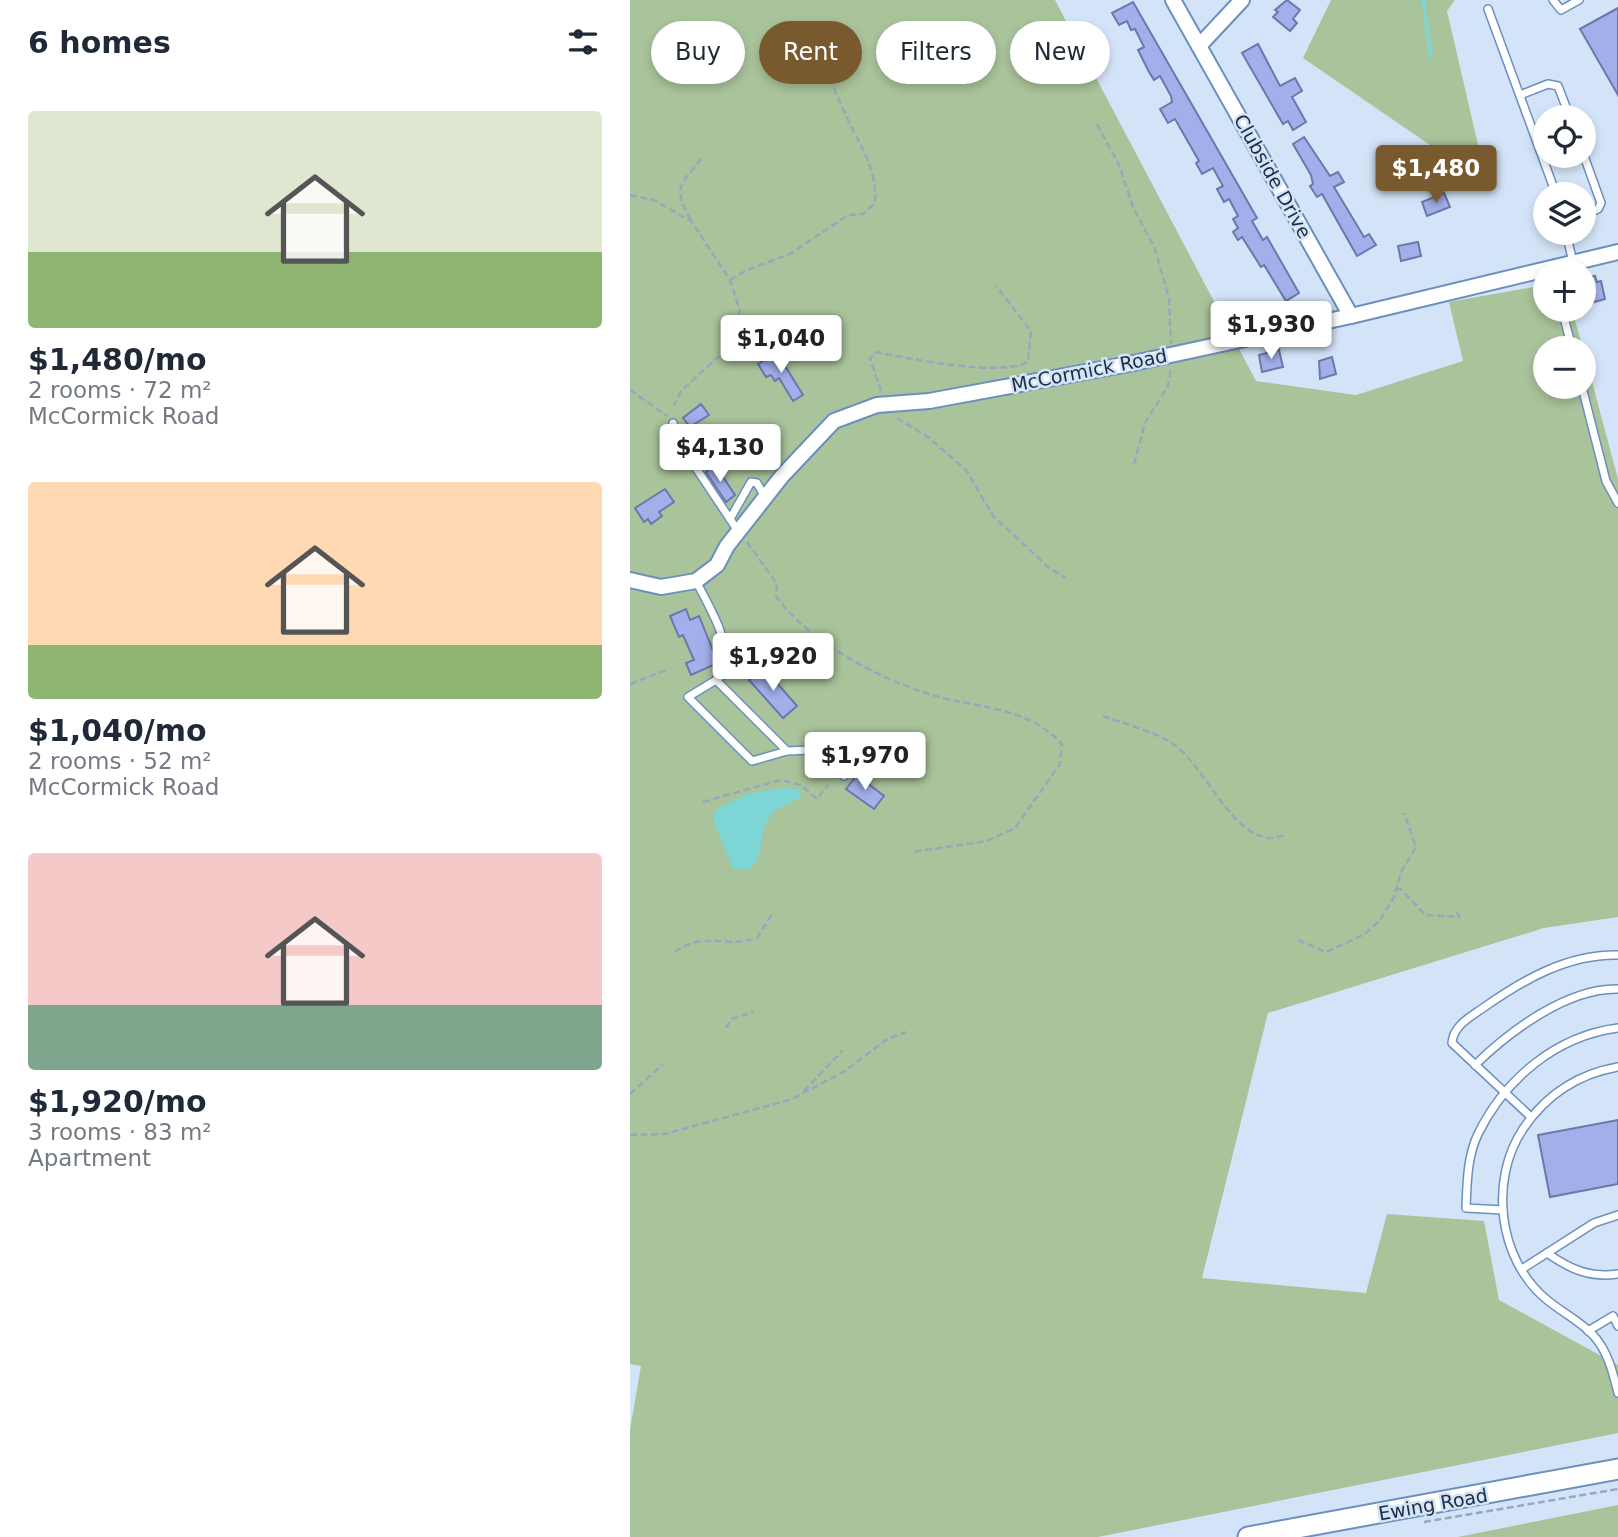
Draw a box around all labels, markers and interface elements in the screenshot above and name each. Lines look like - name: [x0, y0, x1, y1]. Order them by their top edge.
- chip: Buy: [651, 21, 745, 84]
- chip: Rent: [759, 21, 862, 84]
- chip: Filters: [876, 21, 996, 84]
- chip: New: [1010, 21, 1110, 84]
- icon: filters: [564, 23, 602, 61]
- text: 6 homes: [28, 25, 171, 60]
- map controls: [1533, 105, 1596, 399]
- button: locate: [1533, 105, 1596, 168]
- street label: Clubside Drive: [1230, 110, 1316, 242]
- pin: $1,480: [1379, 146, 1493, 205]
- text: $1,480: [1392, 155, 1480, 181]
- icon: home: [252, 156, 378, 282]
- button: layers: [1533, 182, 1596, 245]
- button: +: [1533, 259, 1596, 322]
- pin: $1,930: [1214, 302, 1328, 361]
- text: $1,930: [1227, 311, 1315, 337]
- pin: $1,040: [724, 316, 838, 375]
- text: $1,040: [737, 325, 825, 351]
- button: −: [1533, 336, 1596, 399]
- text: $1,480/mo: [28, 342, 207, 377]
- street label: McCormick Road: [1009, 344, 1169, 396]
- text: 2 rooms · 72 m²: [28, 377, 212, 403]
- text: McCormick Road: [28, 403, 219, 429]
- pin: $4,130: [663, 424, 777, 484]
- text: $4,130: [676, 434, 764, 460]
- icon: home: [252, 527, 378, 653]
- pin: $1,920: [716, 634, 830, 693]
- text: $1,920: [729, 643, 817, 669]
- text: $1,040/mo: [28, 713, 207, 748]
- pin: $1,970: [808, 732, 922, 792]
- text: $1,970: [821, 742, 909, 768]
- text: 2 rooms · 52 m²: [28, 748, 212, 774]
- text: McCormick Road: [28, 774, 219, 800]
- icon: home: [252, 898, 378, 1024]
- text: $1,920/mo: [28, 1084, 207, 1119]
- text: 3 rooms · 83 m²: [28, 1119, 212, 1145]
- text: Apartment: [28, 1145, 151, 1171]
- street label: Ewing Road: [1377, 1484, 1489, 1524]

